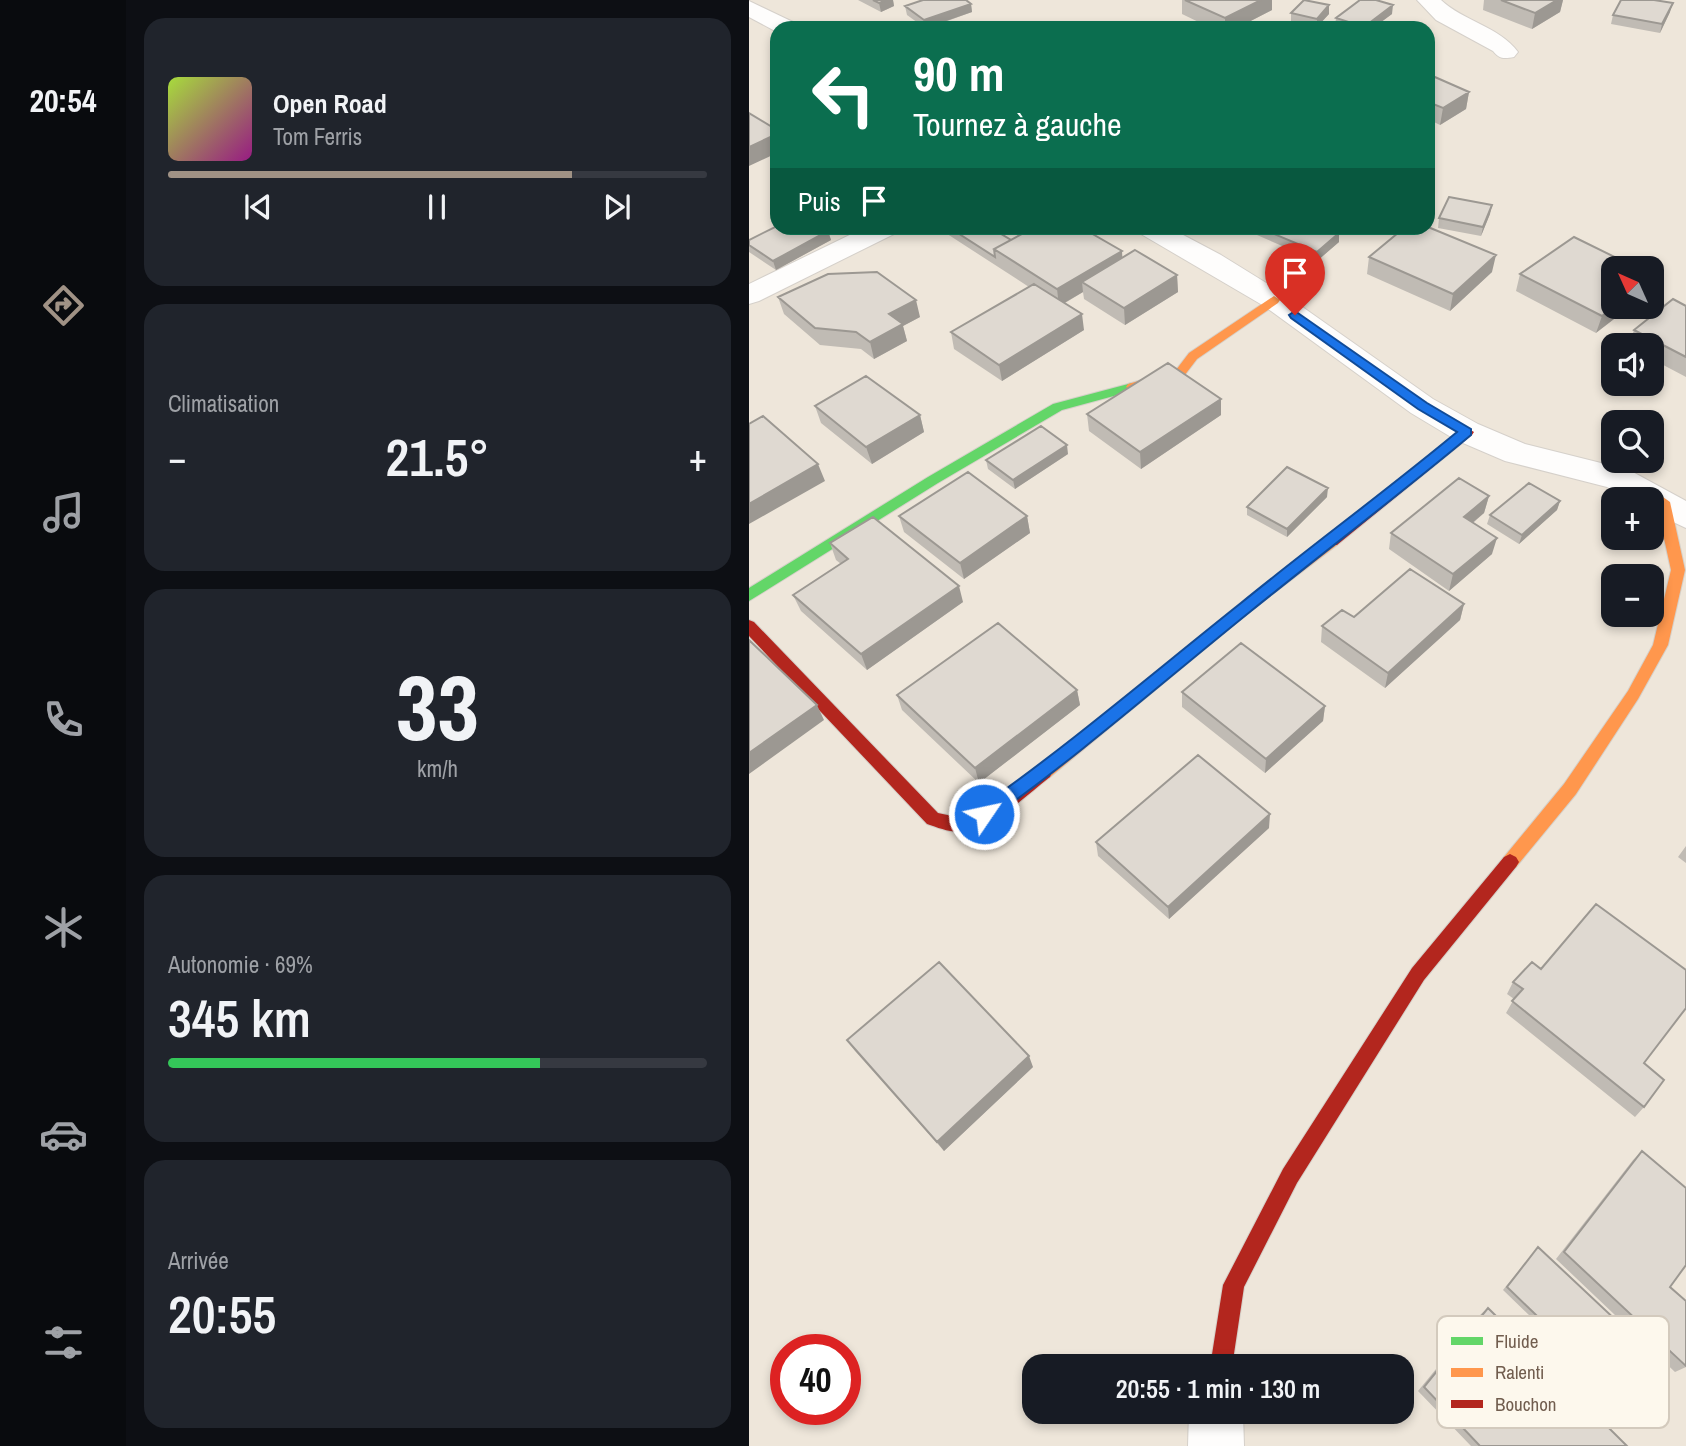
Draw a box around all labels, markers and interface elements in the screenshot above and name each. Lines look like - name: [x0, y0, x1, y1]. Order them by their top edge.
- text: 90 m: [913, 40, 1005, 106]
- icon: left: [798, 49, 889, 140]
- text: 20:54: [29, 79, 97, 122]
- text: Open Road: [273, 86, 387, 121]
- text: Tournez à gauche: [913, 103, 1122, 146]
- text: Tom Ferris: [273, 121, 362, 152]
- icon: arrive: [855, 182, 893, 220]
- text: Puis: [798, 184, 841, 219]
- icon: previous: [239, 188, 277, 226]
- icon: pause: [418, 188, 456, 226]
- icon: next: [598, 188, 636, 226]
- pin: [1265, 243, 1325, 315]
- icon: arrive: [1276, 254, 1314, 292]
- north arrow: [1601, 256, 1664, 318]
- map controls: [1601, 256, 1664, 627]
- icon: directions: [39, 281, 88, 330]
- button: sound: [1601, 333, 1664, 396]
- text: Climatisation: [168, 388, 279, 419]
- button: search: [1601, 410, 1664, 473]
- text: 21.5°: [386, 422, 489, 492]
- text: −: [168, 432, 186, 483]
- text: +: [689, 432, 707, 483]
- button: +: [1601, 487, 1664, 550]
- icon: music: [39, 488, 88, 537]
- button: −: [1601, 564, 1664, 627]
- text: 33: [396, 646, 479, 768]
- icon: phone: [39, 695, 88, 744]
- text: km/h: [417, 753, 458, 784]
- position arrow: [947, 777, 1021, 851]
- icon: climate: [39, 903, 88, 952]
- text: Autonomie · 69%: [168, 949, 313, 980]
- text: 345 km: [168, 983, 311, 1053]
- icon: car: [39, 1110, 88, 1159]
- text: Arrivée: [168, 1245, 229, 1276]
- text: 20:55: [168, 1279, 276, 1349]
- legend: [1437, 1316, 1669, 1428]
- icon: filters: [39, 1318, 88, 1367]
- text: Fluide: [1495, 1328, 1538, 1354]
- speed limit sign: 40: [770, 1334, 861, 1425]
- text: Ralenti: [1495, 1359, 1544, 1385]
- text: 20:55 · 1 min · 130 m: [1116, 1371, 1320, 1406]
- text: Bouchon: [1495, 1391, 1557, 1417]

